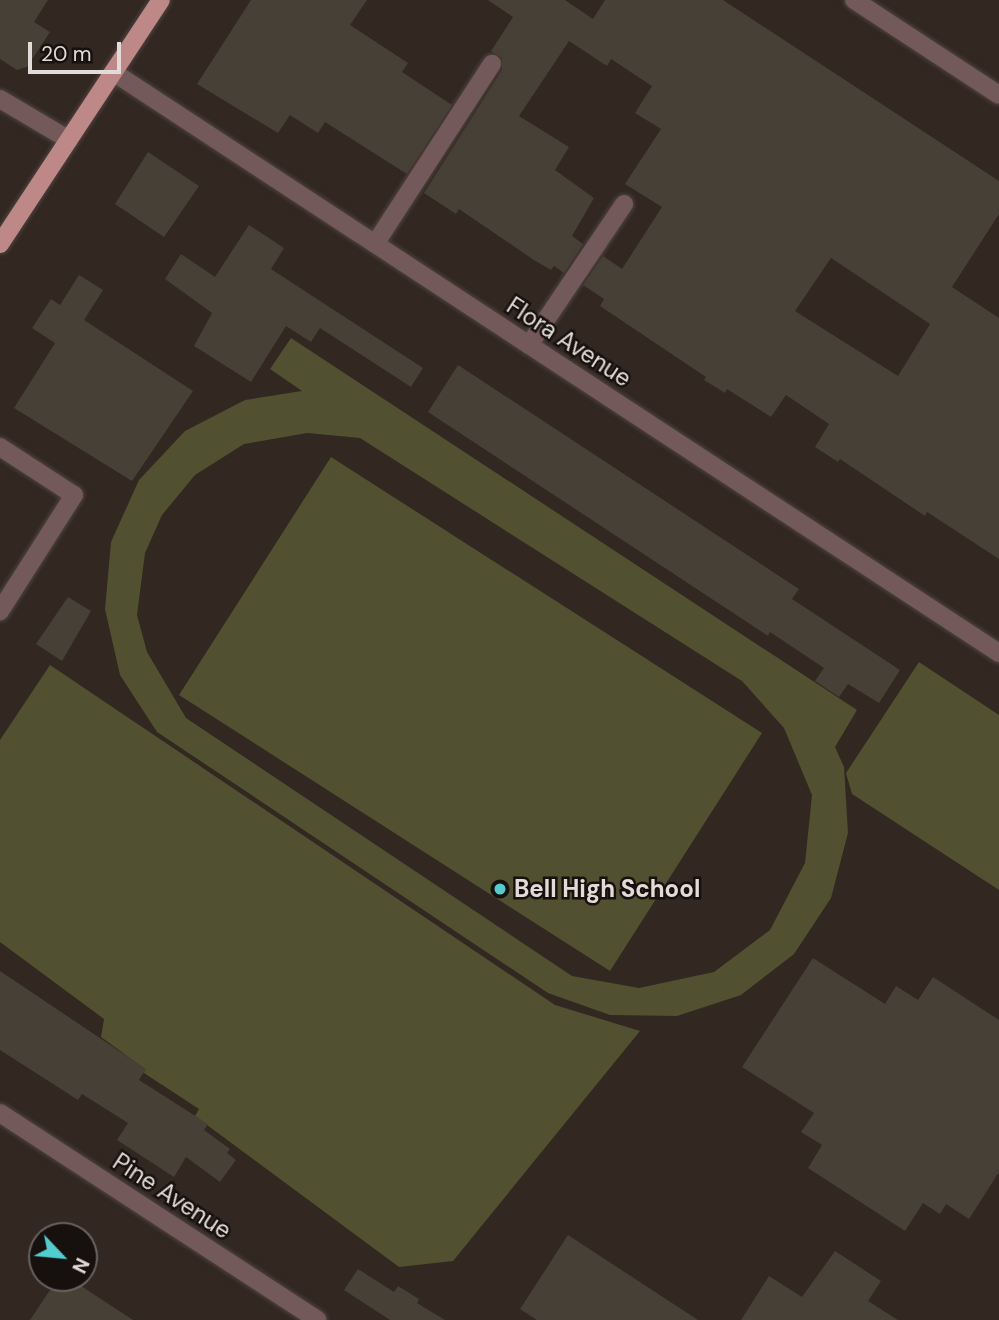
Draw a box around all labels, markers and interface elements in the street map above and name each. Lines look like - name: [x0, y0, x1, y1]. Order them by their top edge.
- scale bar: [32, 28, 124, 72]
- text: 20 m: [41, 40, 92, 68]
- street label: Flora Avenue: [501, 291, 637, 393]
- place label: Bell High School: [514, 875, 700, 903]
- marker: Bell High School: [492, 881, 508, 897]
- street label: Pine Avenue: [108, 1147, 236, 1245]
- north arrow: [28, 1222, 98, 1292]
- text: N: [66, 1254, 95, 1277]

